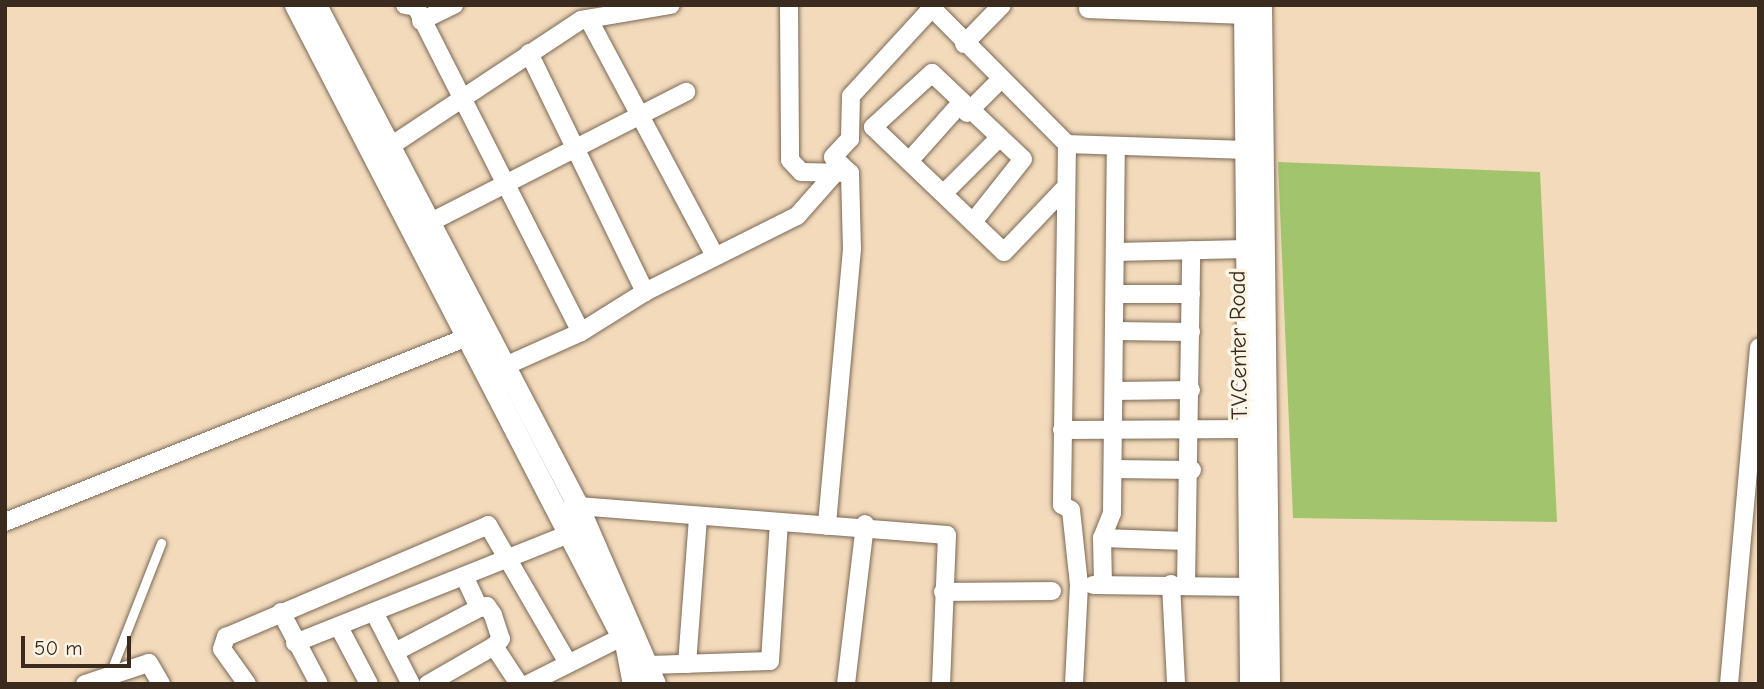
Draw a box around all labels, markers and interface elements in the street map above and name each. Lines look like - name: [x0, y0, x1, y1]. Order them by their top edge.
- street label: T.V.Center Road: [1224, 270, 1254, 420]
- scale bar: [24, 622, 135, 666]
- text: 50 m: [34, 636, 83, 660]

